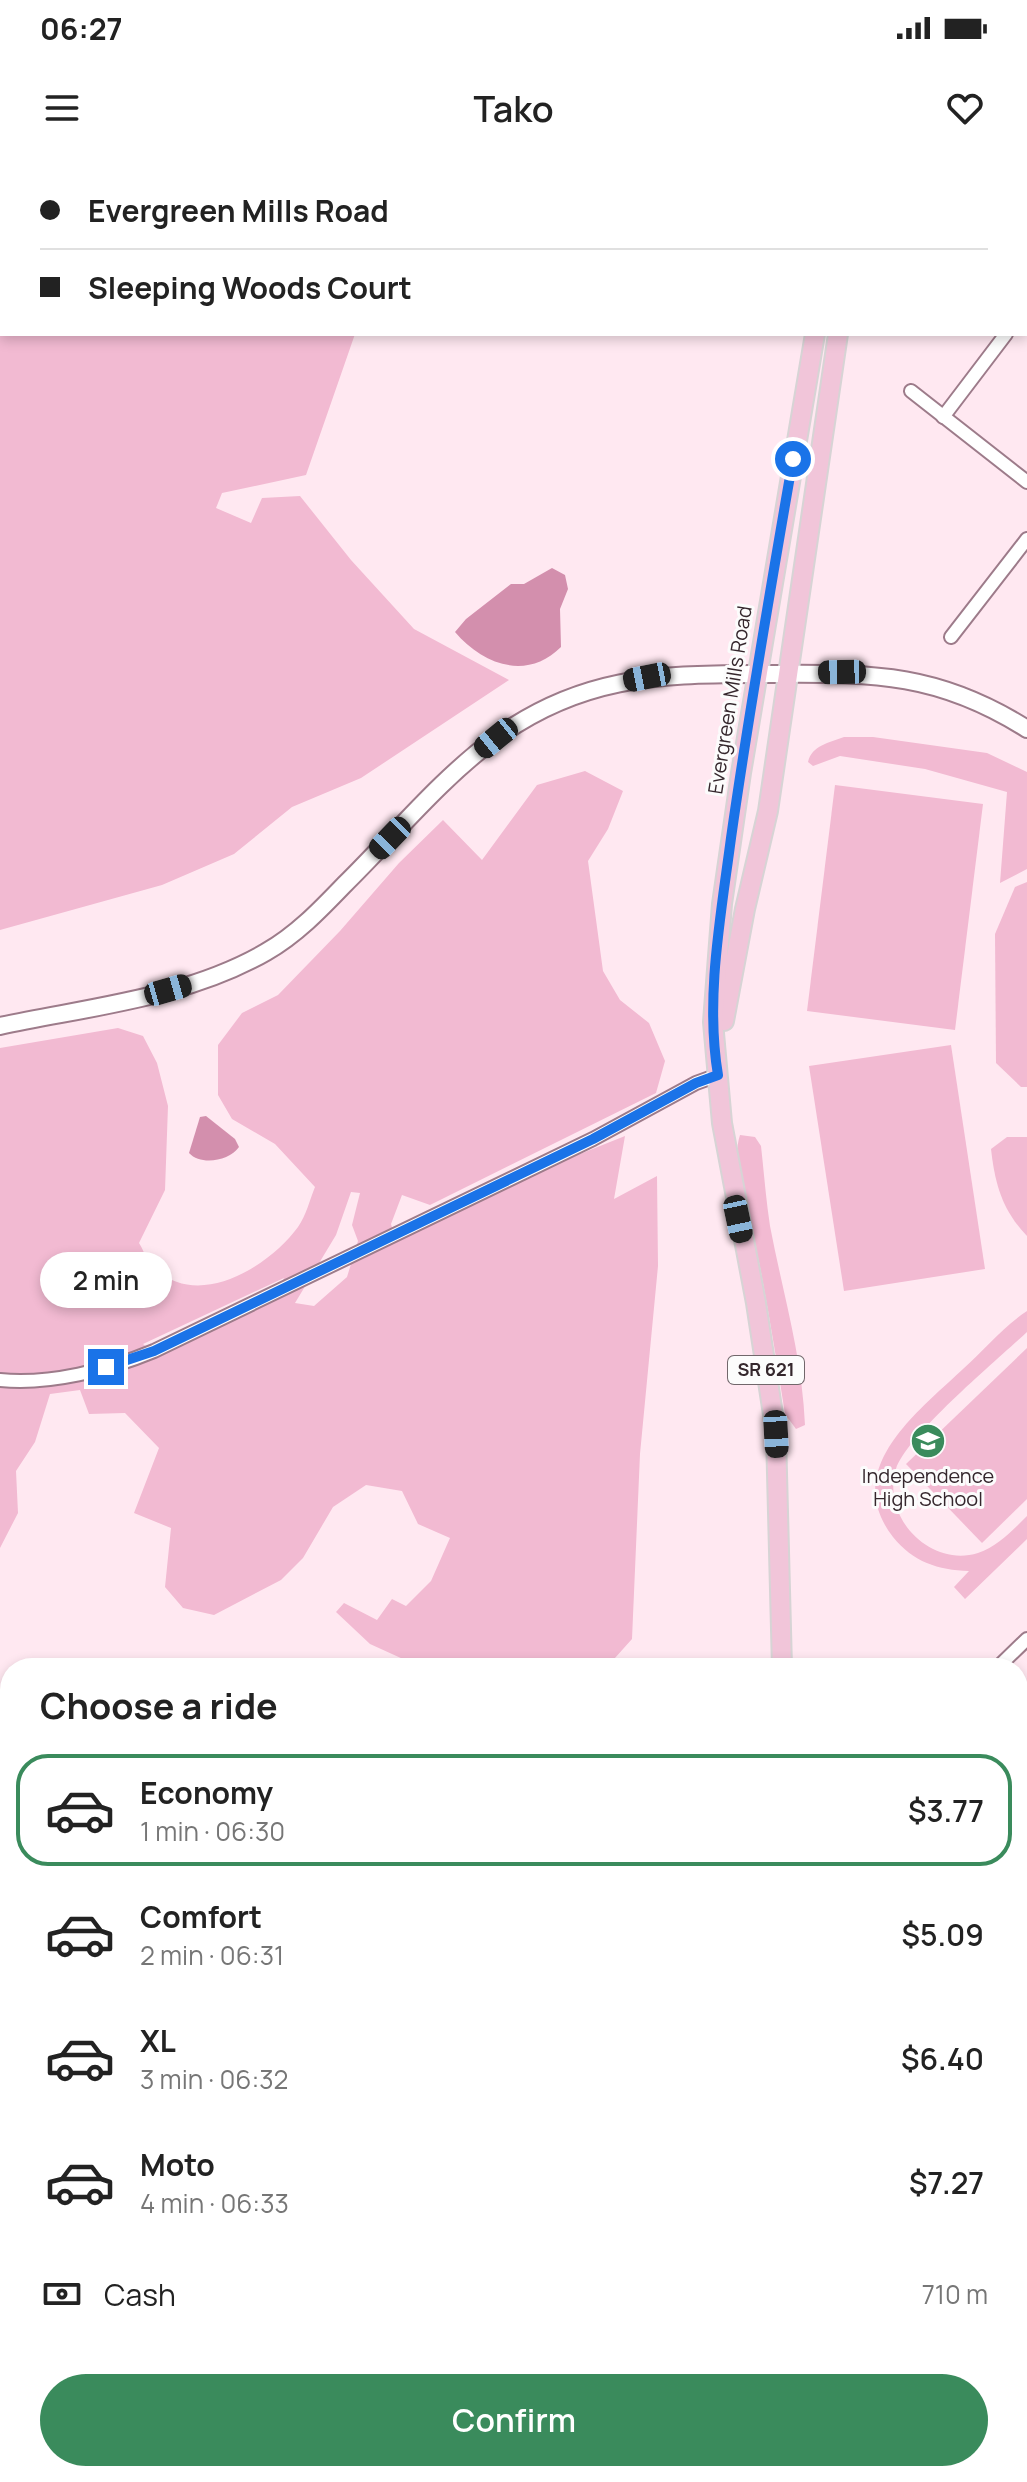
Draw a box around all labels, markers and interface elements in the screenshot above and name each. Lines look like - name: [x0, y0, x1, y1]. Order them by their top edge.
- text: 06:27: [40, 8, 123, 49]
- text: Tako: [473, 84, 554, 133]
- icon: menu: [40, 86, 84, 130]
- icon: heart: [943, 86, 987, 130]
- text: Evergreen Mills Road: [88, 190, 389, 231]
- text: Sleeping Woods Court: [88, 267, 412, 308]
- route start: [775, 441, 811, 477]
- street label: Evergreen Mills Road: [701, 604, 758, 796]
- car: [818, 660, 866, 684]
- car: [621, 661, 673, 693]
- car: [470, 714, 522, 762]
- car: [365, 812, 415, 864]
- car: [142, 972, 194, 1008]
- car: [721, 1193, 755, 1245]
- callout: 2 min: [40, 1251, 172, 1307]
- text: 2 min: [73, 1262, 139, 1298]
- route end: [88, 1349, 124, 1385]
- road number: SR 621: [728, 1356, 804, 1384]
- car: [763, 1409, 789, 1459]
- school or university icon: Independence High School: [909, 1422, 947, 1460]
- place label: Independence High School: [862, 1462, 994, 1512]
- text: Choose a ride: [40, 1681, 278, 1730]
- text: Economy: [140, 1772, 273, 1813]
- icon: car: [44, 1774, 116, 1846]
- text: $3.77: [908, 1790, 984, 1831]
- text: 1 min · 06:30: [140, 1813, 285, 1849]
- text: Comfort: [140, 1896, 262, 1937]
- icon: car: [44, 1898, 116, 1970]
- text: $5.09: [902, 1914, 984, 1955]
- text: 2 min · 06:31: [140, 1937, 284, 1973]
- text: XL: [140, 2020, 176, 2061]
- icon: car: [44, 2022, 116, 2094]
- text: $6.40: [901, 2038, 984, 2079]
- text: 3 min · 06:32: [140, 2061, 288, 2097]
- text: Moto: [140, 2144, 215, 2185]
- icon: car: [44, 2146, 116, 2218]
- text: $7.27: [909, 2162, 984, 2203]
- text: 4 min · 06:33: [140, 2185, 289, 2221]
- icon: cash: [40, 2272, 84, 2316]
- text: Cash: [104, 2274, 176, 2315]
- text: 710 m: [922, 2276, 988, 2312]
- button: Confirm: [40, 2374, 988, 2466]

